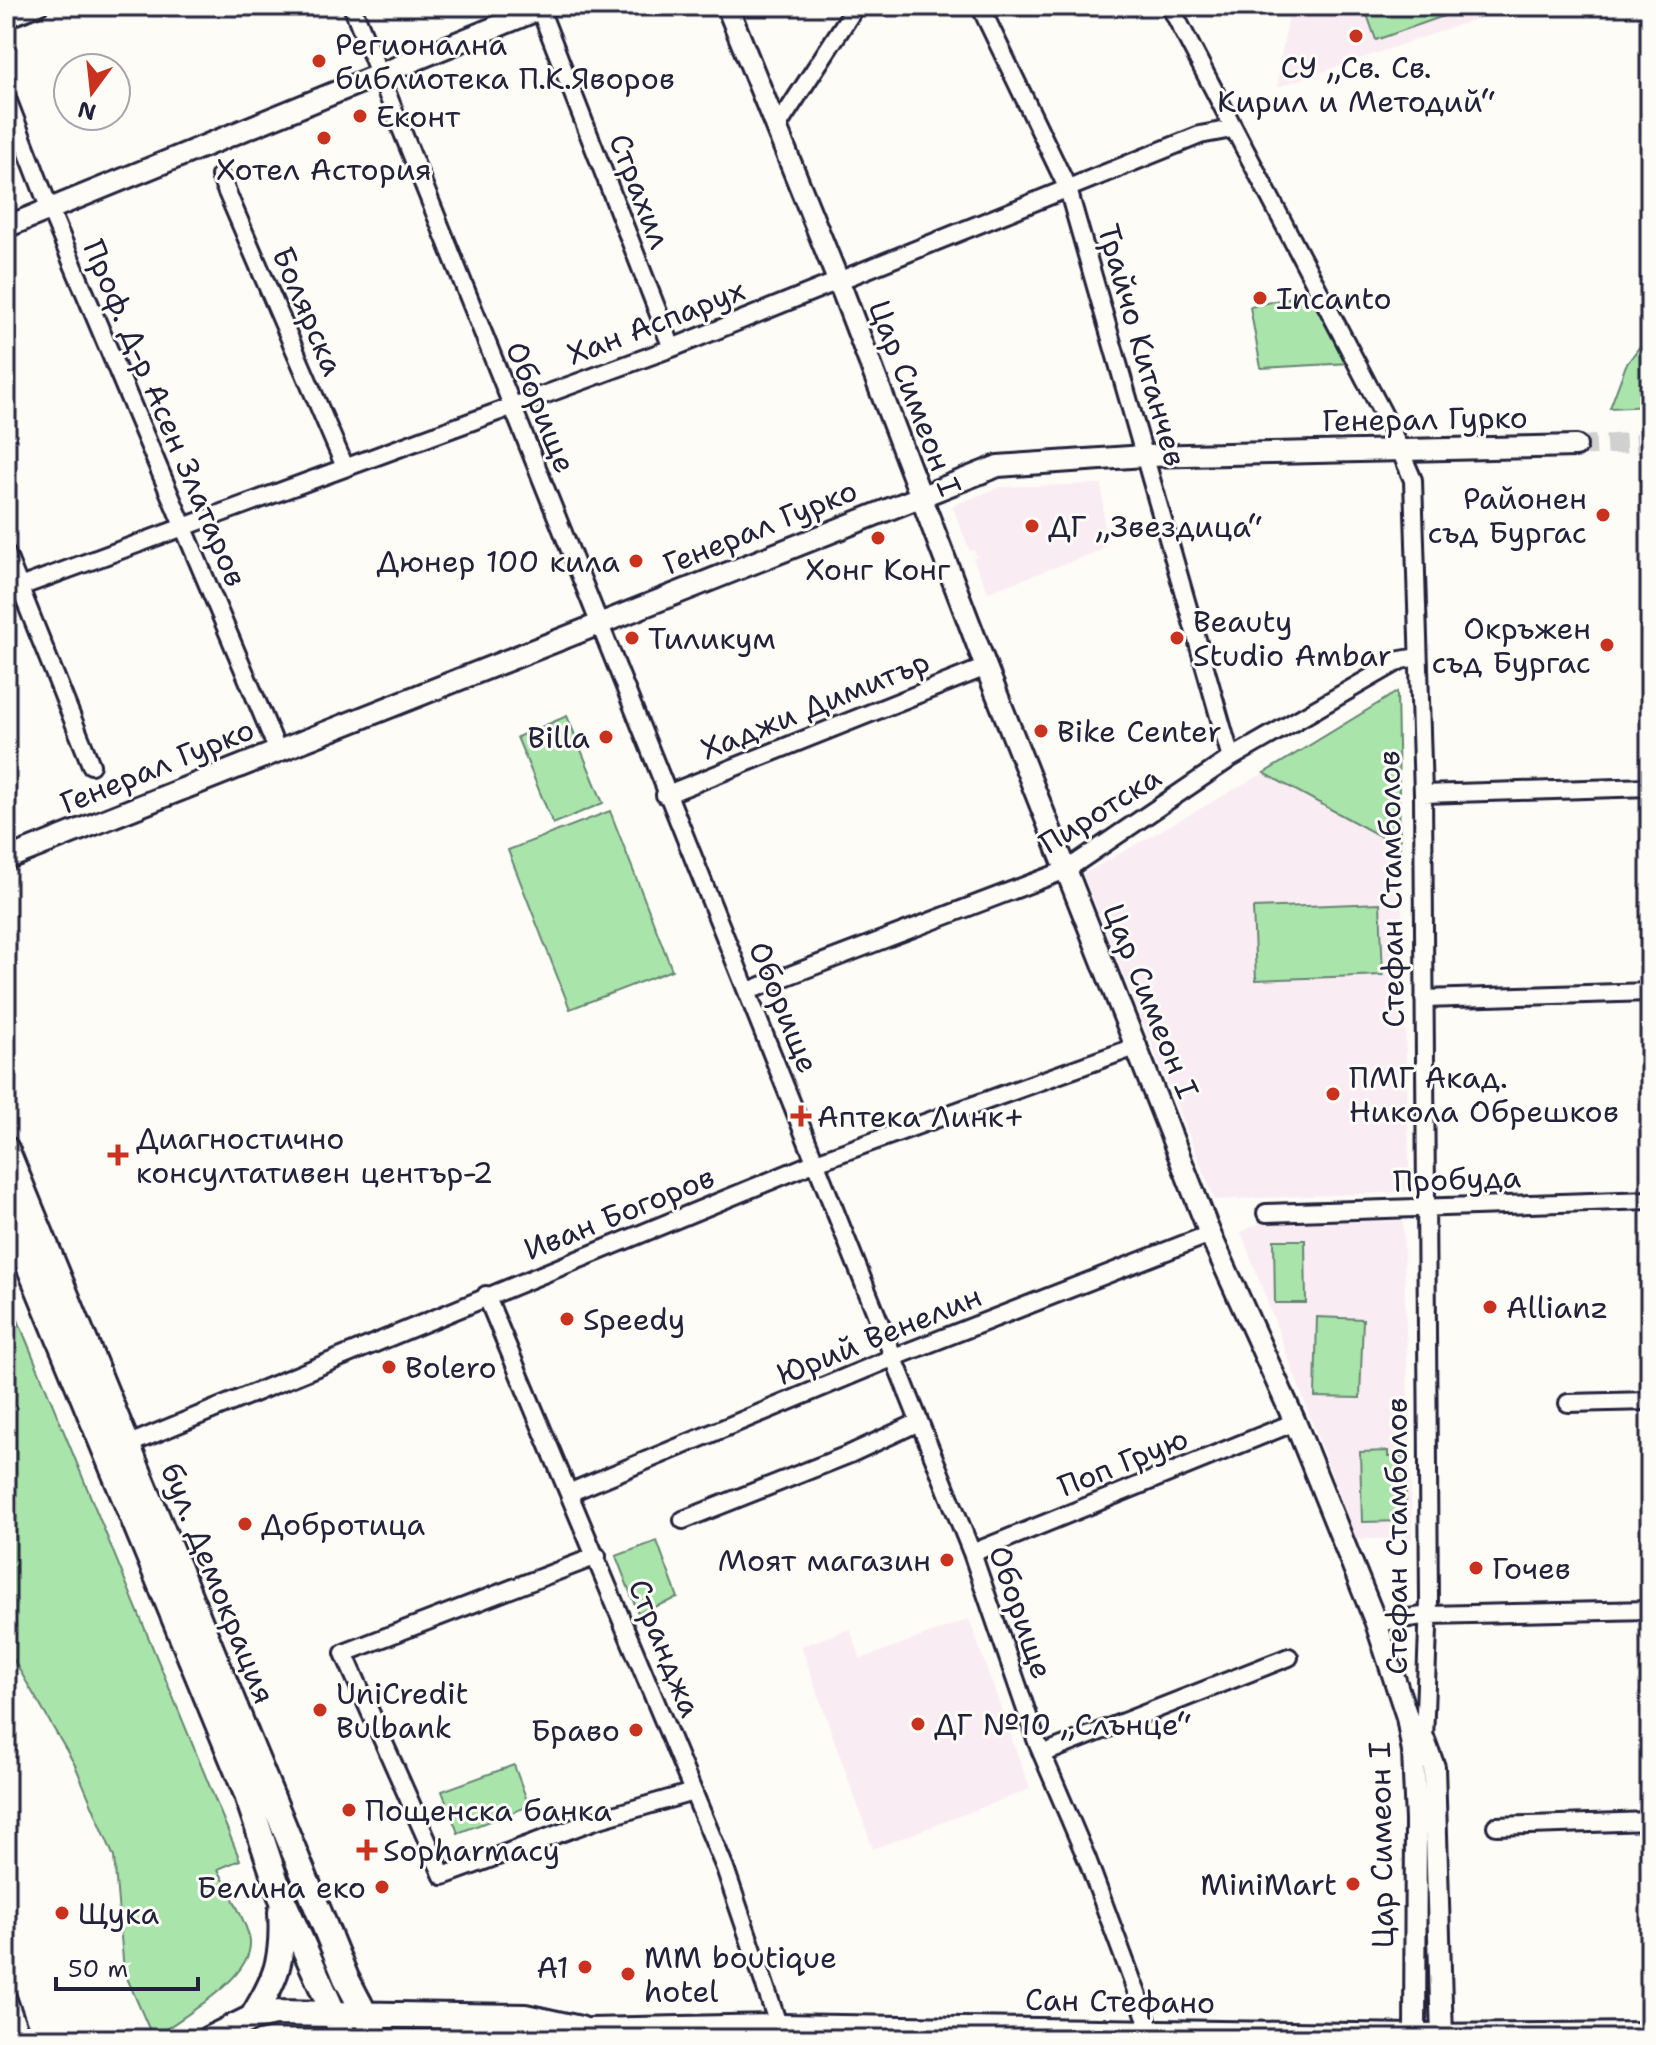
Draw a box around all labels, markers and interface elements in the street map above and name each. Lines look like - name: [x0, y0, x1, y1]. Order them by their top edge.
- place label: Регионална библиотека П.К.Яворов: [335, 24, 675, 99]
- marker: СУ „Св. Св. Кирил и Методий“: [1347, 27, 1365, 45]
- place label: СУ „Св. Св. Кирил и Методий“: [1217, 47, 1495, 122]
- north arrow: [52, 52, 132, 132]
- marker: Регионална библиотека П.К.Яворов: [310, 52, 328, 70]
- text: N: [75, 95, 99, 127]
- place label: Еконт: [376, 96, 461, 137]
- marker: Еконт: [351, 107, 369, 125]
- street label: Страхил: [599, 128, 681, 255]
- marker: Хотел Астория: [315, 129, 333, 147]
- place label: Хотел Астория: [216, 149, 432, 190]
- street label: Трайчо Китанчев: [1088, 219, 1196, 471]
- street label: Проф. Д-р Асен Златаров: [73, 233, 257, 593]
- street label: Болярска: [263, 240, 354, 382]
- street label: Хан Аспарух: [561, 269, 751, 375]
- place label: Incanto: [1276, 278, 1392, 319]
- marker: Incanto: [1251, 289, 1269, 307]
- street label: Цар Симеон I: [859, 294, 971, 502]
- street label: Оборище: [496, 335, 586, 479]
- street label: Генерал Гурко: [1322, 397, 1528, 441]
- street label: Генерал Гурко: [657, 469, 863, 585]
- place label: Районен съд Бургас: [1427, 478, 1587, 553]
- place label: ДГ „Звездица“: [1048, 506, 1262, 547]
- marker: Районен съд Бургас: [1594, 506, 1612, 524]
- marker: ДГ „Звездица“: [1023, 517, 1041, 535]
- marker: Хонг Конг: [869, 529, 887, 547]
- place label: Дюнер 100 кила: [376, 541, 620, 582]
- place label: Хонг Конг: [806, 549, 951, 590]
- marker: Дюнер 100 кила: [627, 552, 645, 570]
- place label: Beauty Studio Ambar: [1193, 601, 1392, 676]
- place label: Окръжен съд Бургас: [1431, 608, 1591, 683]
- place label: Тиликум: [648, 618, 776, 659]
- marker: Тиликум: [623, 629, 641, 647]
- marker: Beauty Studio Ambar: [1168, 629, 1186, 647]
- marker: Окръжен съд Бургас: [1598, 636, 1616, 654]
- street label: Хаджи Димитър: [695, 640, 935, 770]
- street label: Генерал Гурко: [54, 708, 260, 824]
- place label: Bike Center: [1057, 711, 1222, 752]
- place label: Billa: [527, 717, 590, 758]
- marker: Bike Center: [1032, 722, 1050, 740]
- marker: Billa: [597, 728, 615, 746]
- street label: Стефан Стамболов: [1368, 750, 1414, 1028]
- street label: Пиротска: [1031, 756, 1169, 864]
- street label: Цар Симеон I: [1093, 897, 1209, 1105]
- street label: Оборище: [739, 935, 829, 1079]
- place label: ПМГ Акад. Никола Обрешков: [1349, 1057, 1619, 1132]
- marker: ПМГ Акад. Никола Обрешков: [1324, 1085, 1342, 1103]
- place label: Аптека Линк+: [817, 1096, 1025, 1137]
- marker: Аптека Линк+: [792, 1107, 810, 1125]
- place label: Диагностично консултативен център-2: [136, 1118, 493, 1193]
- marker: Диагностично консултативен център-2: [107, 1144, 129, 1166]
- street label: Иван Богоров: [518, 1156, 720, 1270]
- street label: Пробуда: [1392, 1156, 1522, 1202]
- street label: Юрий Венелин: [771, 1275, 987, 1395]
- place label: Allianz: [1506, 1287, 1608, 1328]
- marker: Allianz: [1481, 1298, 1499, 1316]
- place label: Speedy: [583, 1299, 685, 1340]
- marker: Speedy: [558, 1310, 576, 1328]
- place label: Bolero: [405, 1347, 497, 1388]
- marker: Bolero: [380, 1358, 398, 1376]
- street label: Стефан Стамболов: [1376, 1397, 1417, 1675]
- street label: Поп Грую: [1052, 1417, 1194, 1507]
- street label: бул. Демокрация: [151, 1456, 285, 1710]
- place label: Добротица: [261, 1504, 426, 1545]
- marker: Добротица: [236, 1515, 254, 1533]
- place label: Моят магазин: [718, 1540, 931, 1581]
- street label: Оборище: [979, 1540, 1063, 1684]
- place label: Гочев: [1492, 1548, 1571, 1589]
- marker: Моят магазин: [938, 1551, 956, 1569]
- marker: Гочев: [1467, 1559, 1485, 1577]
- street label: Странджа: [619, 1573, 711, 1723]
- place label: UniCredit Bulbank: [336, 1673, 469, 1748]
- marker: UniCredit Bulbank: [311, 1701, 329, 1719]
- place label: ДГ №10 „Слънце“: [934, 1704, 1191, 1745]
- place label: Браво: [531, 1710, 620, 1751]
- marker: ДГ №10 „Слънце“: [909, 1715, 927, 1733]
- marker: Браво: [627, 1721, 645, 1739]
- street label: Цар Симеон I: [1359, 1741, 1403, 1949]
- place label: Пощенска банка: [365, 1790, 612, 1831]
- marker: Пощенска банка: [340, 1801, 358, 1819]
- place label: Sopharmacy: [383, 1830, 560, 1871]
- marker: Sopharmacy: [358, 1841, 376, 1859]
- place label: MiniMart: [1200, 1864, 1337, 1905]
- place label: Белина еко: [197, 1867, 366, 1908]
- marker: MiniMart: [1344, 1875, 1362, 1893]
- marker: Белина еко: [373, 1878, 391, 1896]
- place label: Щука: [78, 1893, 160, 1934]
- marker: Щука: [53, 1904, 71, 1922]
- place label: MM boutique hotel: [644, 1937, 837, 2012]
- scale bar: [56, 1941, 198, 1991]
- place label: A1: [536, 1947, 569, 1988]
- text: 50 m: [68, 1953, 128, 1985]
- marker: A1: [576, 1958, 594, 1976]
- marker: MM boutique hotel: [619, 1965, 637, 1983]
- street label: Сан Стефано: [1025, 1979, 1215, 2023]

